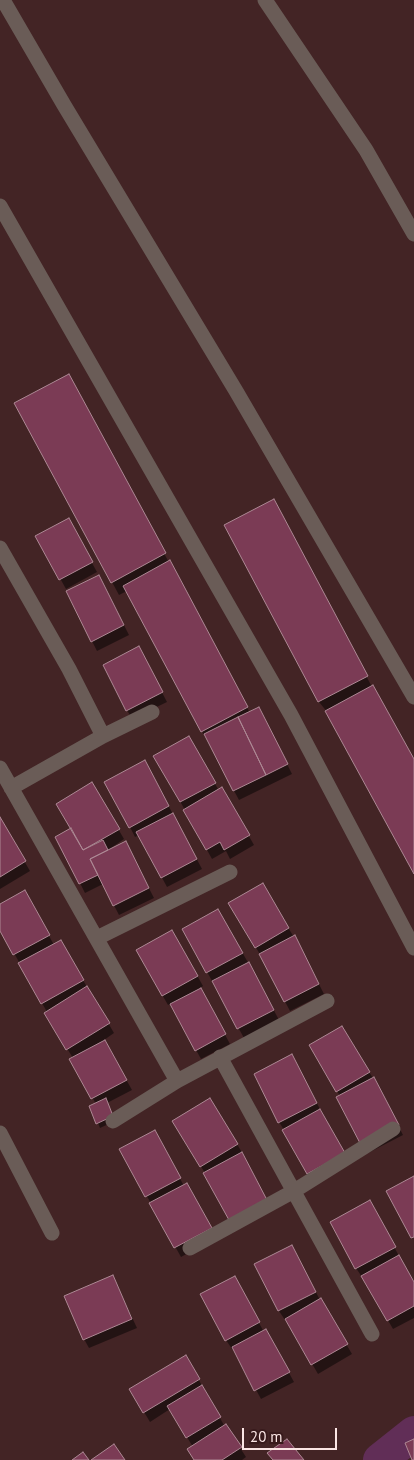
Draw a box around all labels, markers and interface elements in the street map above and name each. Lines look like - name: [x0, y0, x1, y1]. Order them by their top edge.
- scale bar: [244, 1418, 339, 1450]
- text: 20 m: [250, 1427, 283, 1446]

